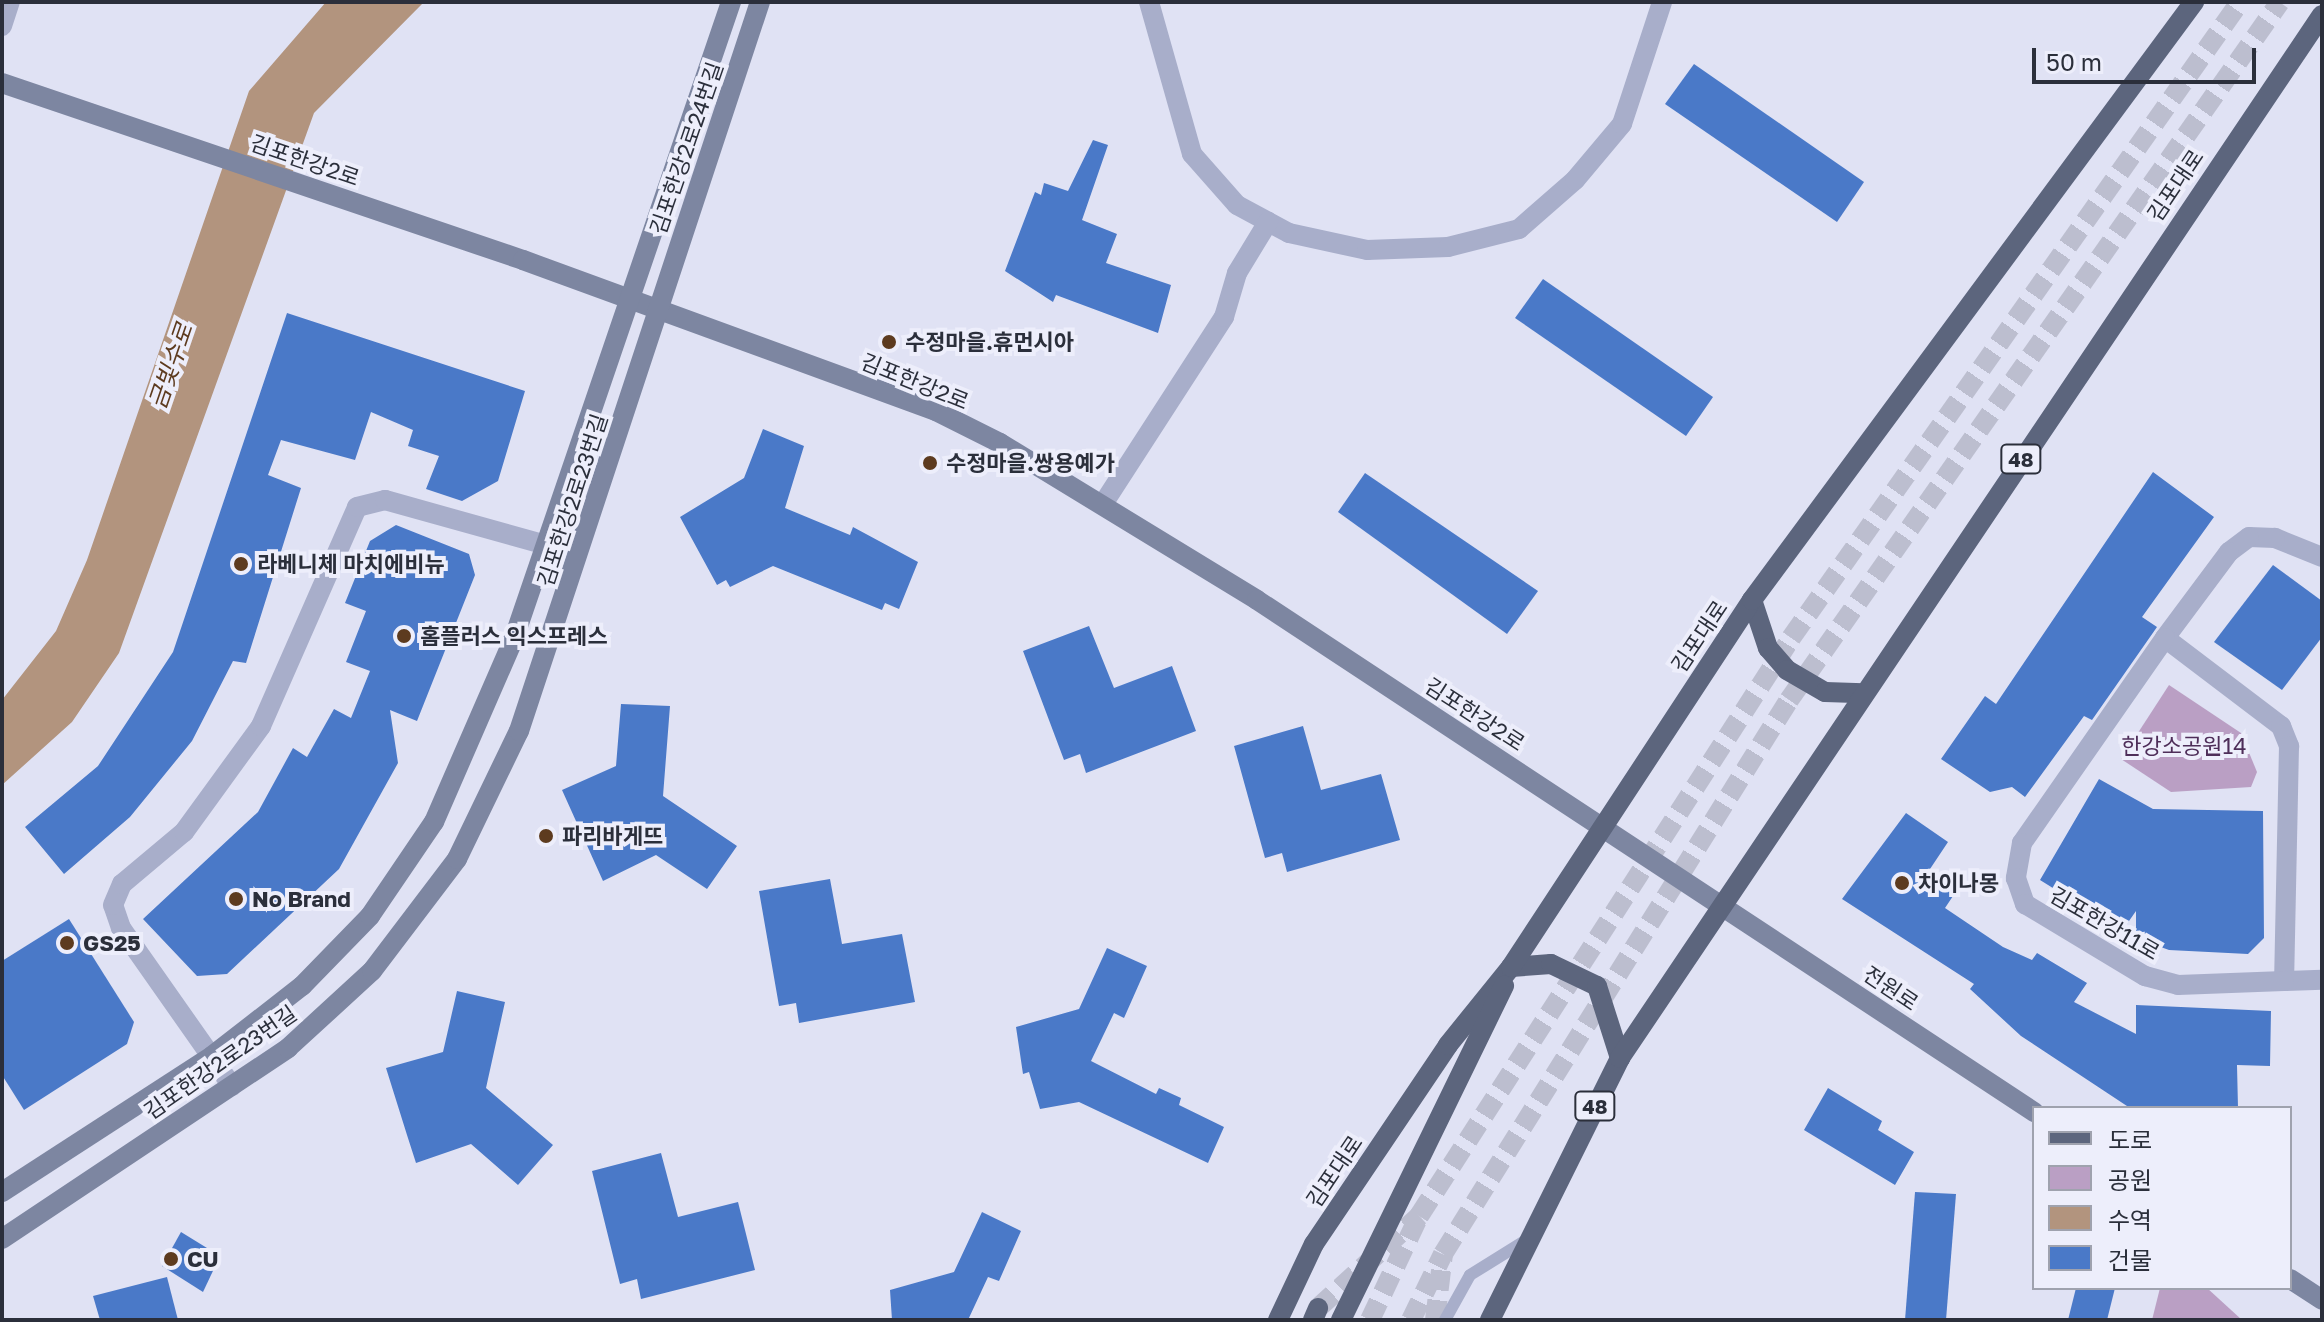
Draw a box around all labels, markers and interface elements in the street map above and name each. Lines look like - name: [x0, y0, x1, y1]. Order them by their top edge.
- scale bar: [2036, 32, 2260, 82]
- text: 50 m: [2046, 47, 2102, 76]
- street label: 김포한강2로24번길: [644, 58, 728, 238]
- street label: 김포한강2로: [247, 129, 363, 191]
- street label: 김포대로: [2141, 144, 2209, 226]
- water label: 금빛수로: [142, 320, 198, 412]
- place label: 수정마을.휴먼시아: [905, 329, 1074, 355]
- marker: 수정마을.휴먼시아: [880, 333, 898, 351]
- street label: 김포한강2로: [857, 347, 973, 415]
- street label: 김포한강2로23번길: [532, 410, 612, 590]
- road number: 48: [1999, 443, 2043, 475]
- place label: 수정마을.쌍용예가: [946, 450, 1115, 476]
- marker: 수정마을.쌍용예가: [921, 454, 939, 472]
- place label: 라베니체 마치에비뉴: [257, 551, 445, 577]
- marker: 라베니체 마치에비뉴: [232, 555, 250, 573]
- street label: 김포대로: [1665, 595, 1733, 677]
- place label: 홈플러스 익스프레스: [420, 623, 608, 649]
- marker: 홈플러스 익스프레스: [395, 627, 413, 645]
- street label: 김포한강2로: [1420, 672, 1530, 756]
- park label: 한강소공원14: [2121, 733, 2247, 759]
- place label: 파리바게뜨: [562, 823, 663, 849]
- marker: 파리바게뜨: [537, 827, 555, 845]
- place label: 차이나몽: [1918, 870, 1999, 896]
- marker: 차이나몽: [1893, 874, 1911, 892]
- street label: 김포한강11로: [2045, 881, 2165, 965]
- place label: No Brand: [252, 886, 351, 912]
- marker: No Brand: [227, 890, 245, 908]
- place label: GS25: [83, 930, 141, 956]
- marker: GS25: [58, 934, 76, 952]
- street label: 전원로: [1858, 960, 1924, 1016]
- street label: 김포한강2로23번길: [139, 1000, 301, 1124]
- road number: 48: [1573, 1090, 1617, 1122]
- legend: [2032, 1106, 2292, 1290]
- text: 도로: [2108, 1125, 2152, 1154]
- street label: 김포대로: [1300, 1130, 1368, 1212]
- text: 공원: [2108, 1165, 2152, 1194]
- text: 수역: [2108, 1205, 2152, 1234]
- text: 건물: [2108, 1245, 2152, 1274]
- place label: CU: [187, 1246, 219, 1272]
- marker: CU: [162, 1250, 180, 1268]

